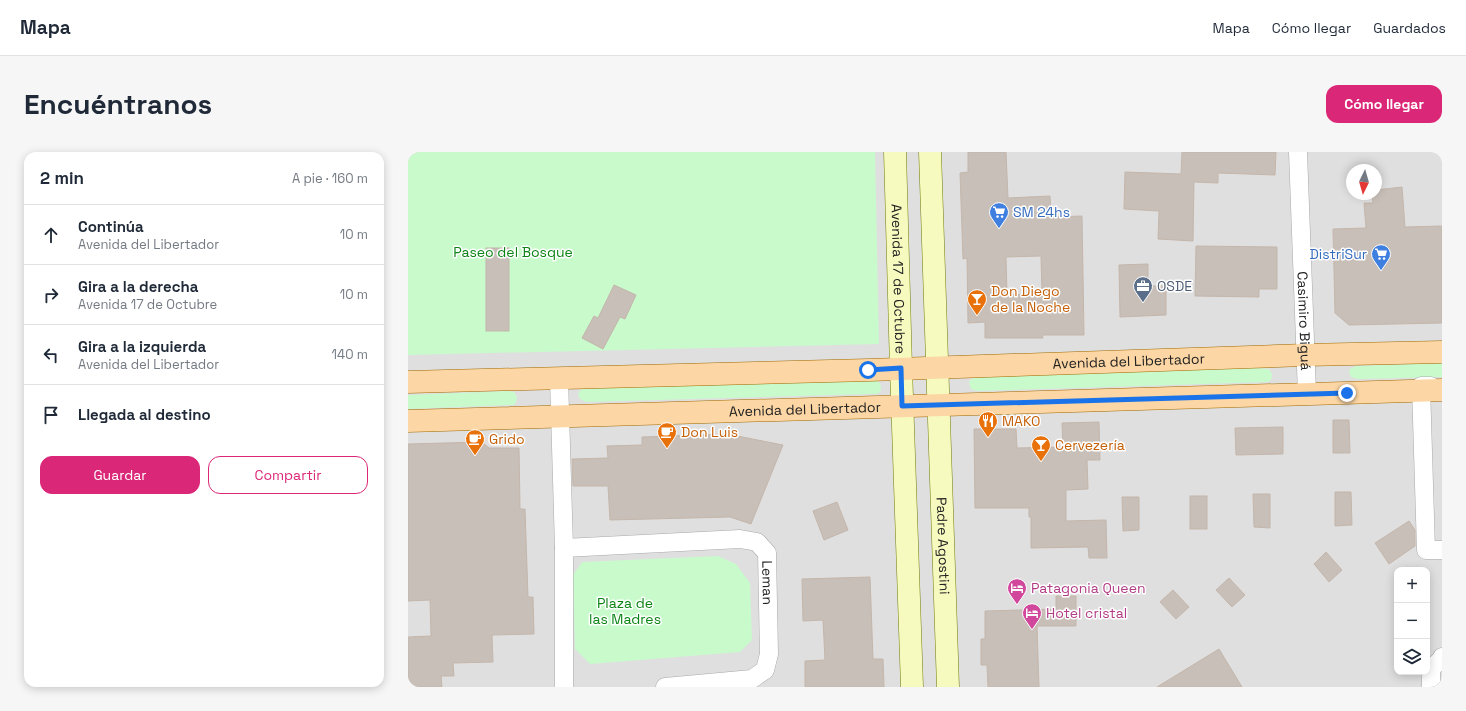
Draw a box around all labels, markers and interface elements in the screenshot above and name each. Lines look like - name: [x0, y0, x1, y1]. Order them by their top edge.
- text: Mapa: [20, 15, 71, 40]
- text: Mapa: [1213, 19, 1250, 37]
- text: Cómo llegar: [1272, 19, 1351, 37]
- text: Guardados: [1373, 19, 1446, 37]
- button: Cómo llegar: [1326, 85, 1442, 123]
- text: Encuéntranos: [24, 86, 212, 122]
- north arrow: [1346, 164, 1382, 200]
- text: 2 min: [40, 167, 84, 189]
- text: A pie · 160 m: [292, 170, 368, 187]
- supermarket icon: SM 24hs: [988, 201, 1010, 229]
- place label: SM 24hs: [1013, 203, 1070, 221]
- street label: Avenida 17 de Octubre: [887, 204, 910, 354]
- text: Continúa: [78, 217, 144, 236]
- icon: ahead: [40, 224, 62, 246]
- text: 10 m: [340, 226, 368, 243]
- text: Avenida del Libertador: [78, 236, 219, 253]
- park label: Paseo del Bosque: [453, 243, 573, 261]
- supermarket icon: DistriSur: [1370, 243, 1392, 271]
- place label: DistriSur: [1309, 245, 1367, 263]
- street label: Casimiro Biguá: [1293, 271, 1315, 371]
- office icon: OSDE: [1132, 275, 1154, 303]
- text: Gira a la derecha: [78, 277, 198, 296]
- place label: OSDE: [1157, 277, 1192, 295]
- place label: Don Diego de la Noche: [991, 282, 1070, 316]
- icon: right: [40, 284, 62, 306]
- text: 10 m: [340, 286, 368, 303]
- bar icon: Don Diego de la Noche: [966, 288, 988, 316]
- text: Avenida 17 de Octubre: [78, 296, 217, 313]
- text: Gira a la izquierda: [78, 337, 206, 356]
- icon: left: [40, 344, 62, 366]
- text: 140 m: [332, 346, 368, 363]
- street label: Avenida del Libertador: [1052, 349, 1205, 373]
- text: Avenida del Libertador: [78, 356, 219, 373]
- route start: [859, 361, 877, 379]
- route end: [1338, 384, 1356, 402]
- street label: Avenida del Libertador: [728, 398, 881, 420]
- icon: arrive: [40, 404, 62, 426]
- text: Llegada al destino: [78, 405, 211, 424]
- restaurant icon: MAKO: [977, 410, 999, 438]
- place label: MAKO: [1002, 412, 1040, 430]
- cafe icon: Don Luis: [656, 421, 678, 449]
- place label: Don Luis: [681, 423, 738, 441]
- cafe icon: Grido: [464, 428, 486, 456]
- place label: Grido: [489, 430, 525, 448]
- bar icon: Cervezería: [1030, 434, 1052, 462]
- place label: Cervezería: [1055, 436, 1125, 454]
- button: Guardar: [40, 456, 200, 494]
- button: Compartir: [208, 456, 368, 494]
- street label: Padre Agostini: [933, 497, 954, 595]
- street label: Leman: [758, 560, 777, 605]
- map controls: [1394, 567, 1430, 675]
- button: +: [1394, 567, 1430, 603]
- hotel icon: Patagonia Queen: [1006, 577, 1028, 605]
- place label: Patagonia Queen: [1031, 579, 1146, 597]
- park label: Plaza de las Madres: [589, 594, 661, 628]
- hotel icon: Hotel cristal: [1021, 602, 1043, 630]
- button: −: [1394, 603, 1430, 639]
- place label: Hotel cristal: [1046, 604, 1127, 622]
- button: layers: [1394, 639, 1430, 675]

